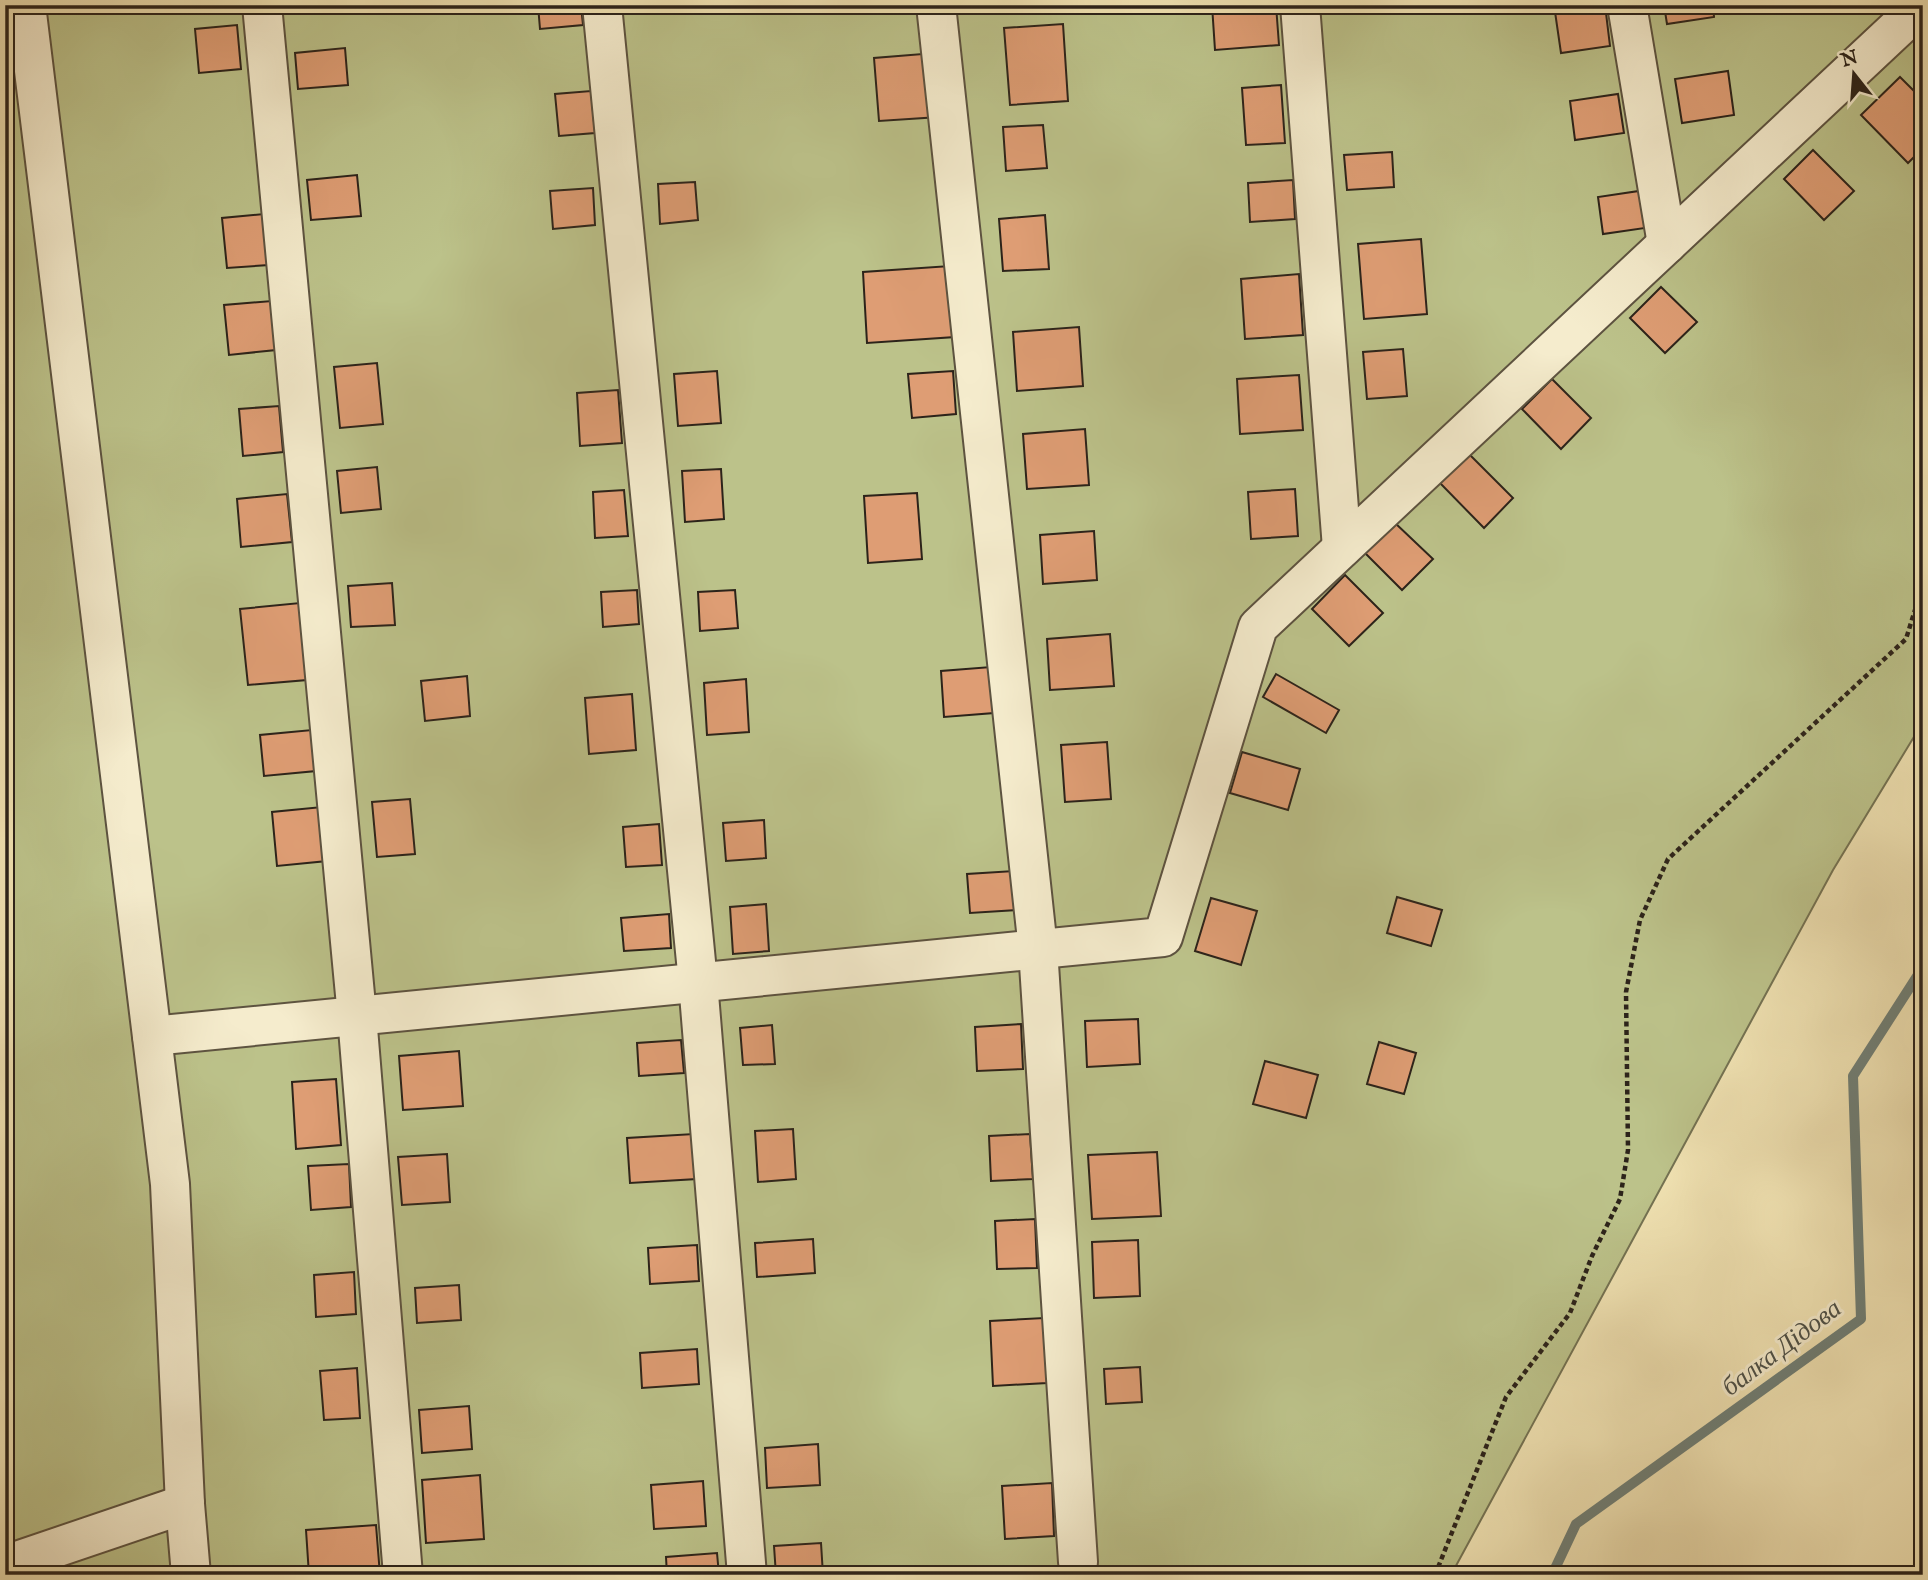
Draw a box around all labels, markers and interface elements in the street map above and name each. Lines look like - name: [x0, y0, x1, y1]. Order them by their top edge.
- north arrow: [1820, 38, 1890, 108]
- text: N: [1837, 46, 1862, 74]
- water label: балка Дідова: [1715, 1292, 1848, 1404]

